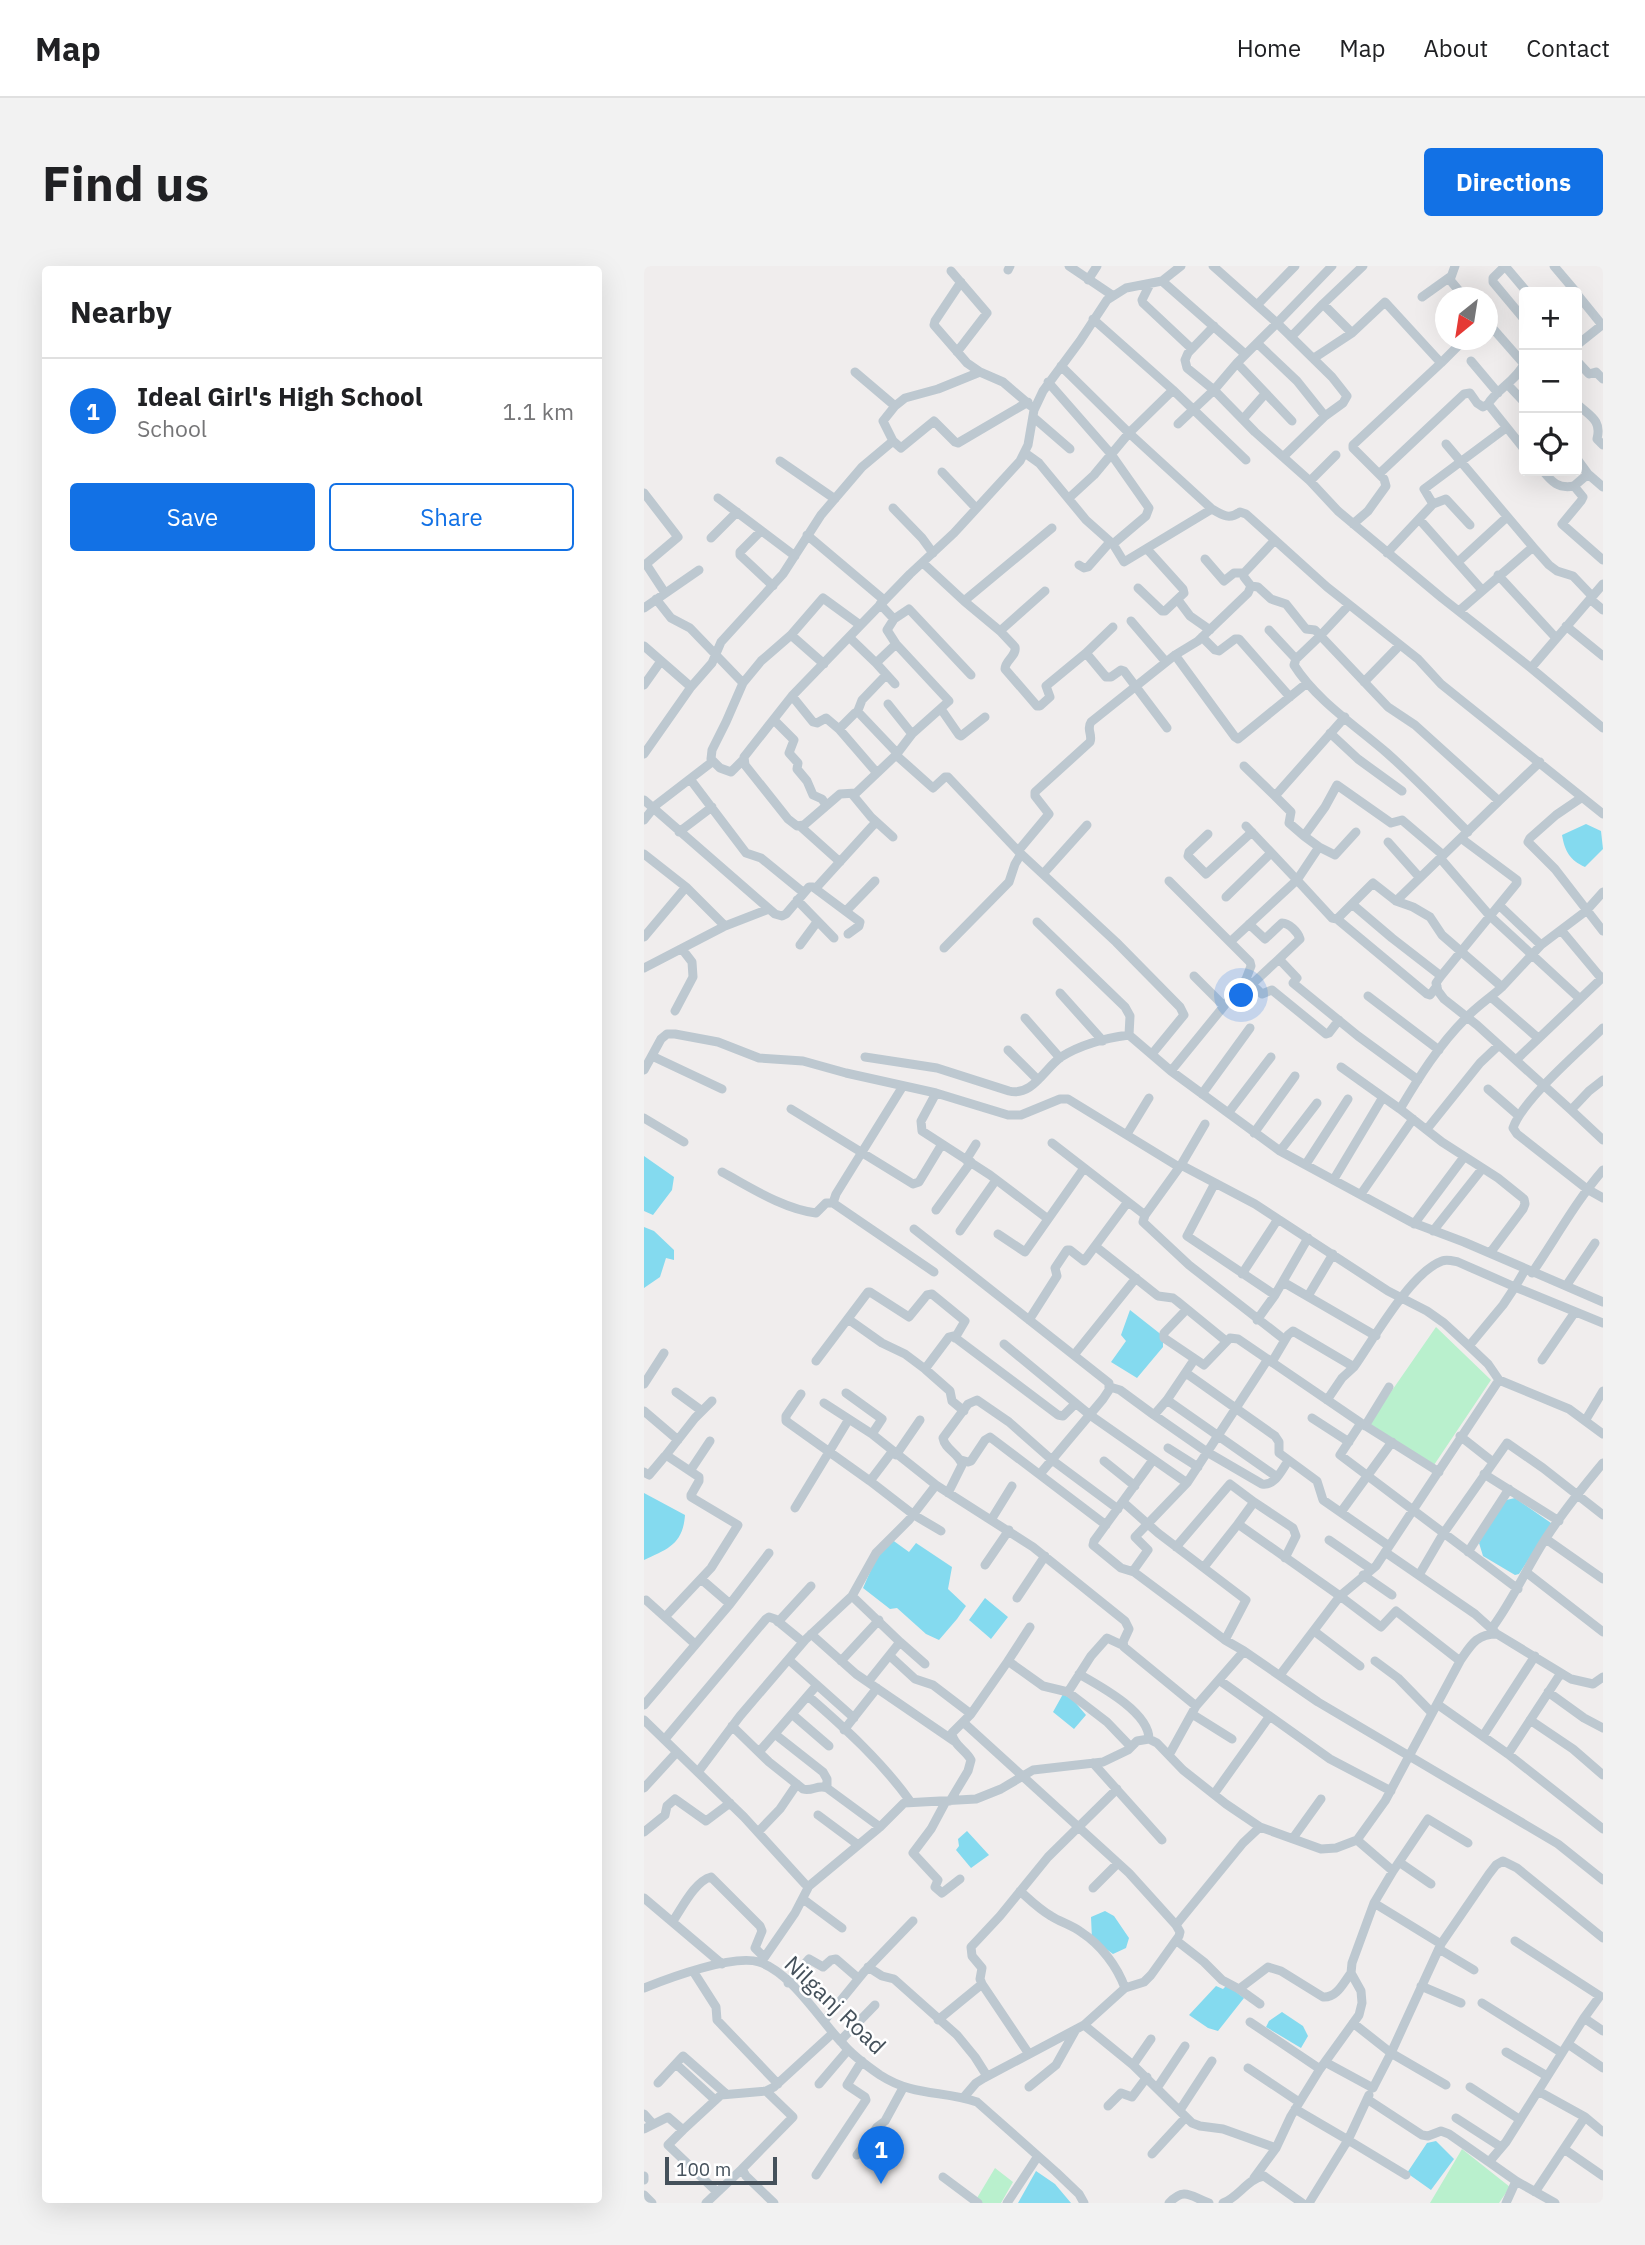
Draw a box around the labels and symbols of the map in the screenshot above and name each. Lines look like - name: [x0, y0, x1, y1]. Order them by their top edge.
- north arrow: [1435, 287, 1498, 350]
- your location: [1224, 978, 1258, 1012]
- street label: Nilganj Road: [779, 1948, 893, 2060]
- pin: 1: [858, 2126, 904, 2184]
- scale bar: [665, 2154, 777, 2186]

